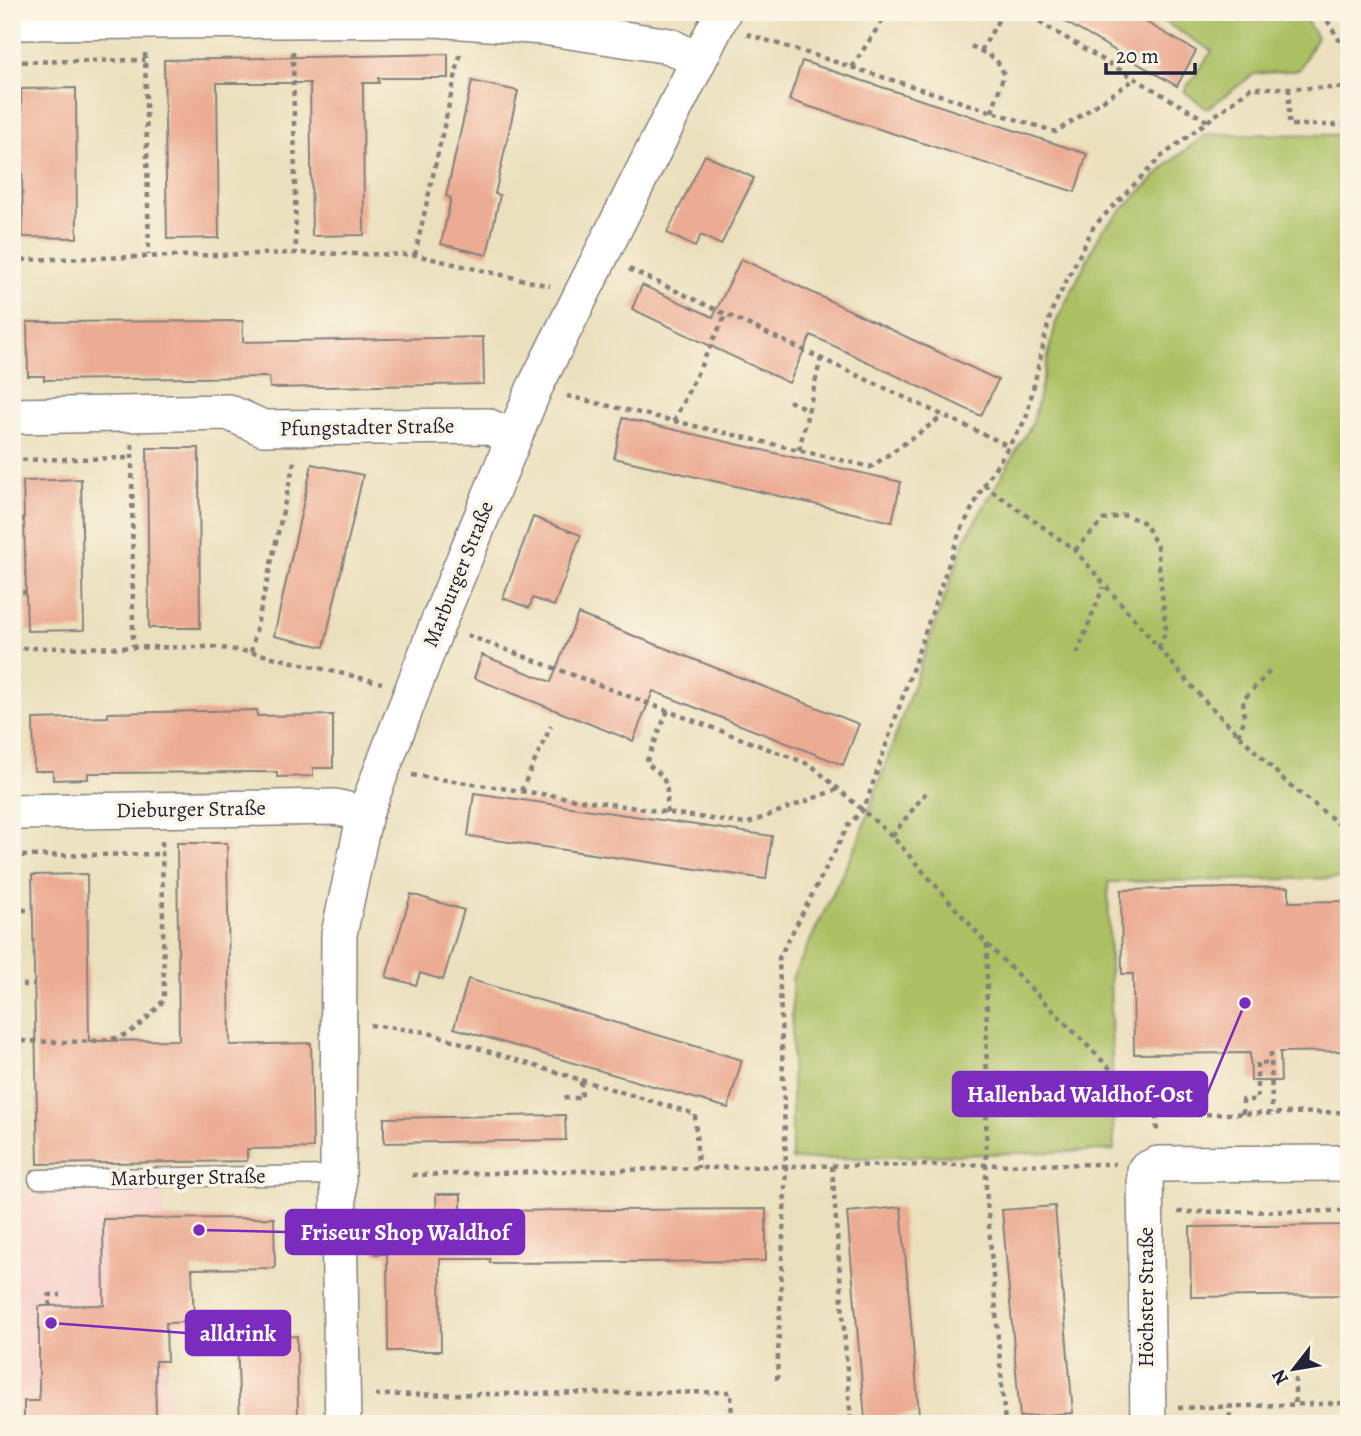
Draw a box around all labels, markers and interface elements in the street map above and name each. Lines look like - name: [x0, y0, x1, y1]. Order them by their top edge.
- scale bar: [1106, 32, 1195, 76]
- text: 20 m: [1116, 42, 1159, 70]
- street label: Pfungstadter Straße: [280, 411, 454, 443]
- street label: Marburger Straße: [416, 497, 500, 651]
- street label: Dieburger Straße: [116, 794, 266, 824]
- callout: Hallenbad Waldhof-Ost: [953, 1072, 1207, 1116]
- text: Hallenbad Waldhof-Ost: [967, 1079, 1193, 1110]
- street label: Marburger Straße: [110, 1162, 266, 1192]
- callout: Friseur Shop Waldhof: [286, 1210, 524, 1254]
- text: Friseur Shop Waldhof: [300, 1217, 513, 1248]
- street label: Höchster Straße: [1132, 1227, 1160, 1367]
- callout: alldrink: [186, 1311, 290, 1355]
- text: alldrink: [200, 1318, 276, 1349]
- north arrow: [1260, 1334, 1330, 1404]
- text: N: [1265, 1364, 1295, 1390]

